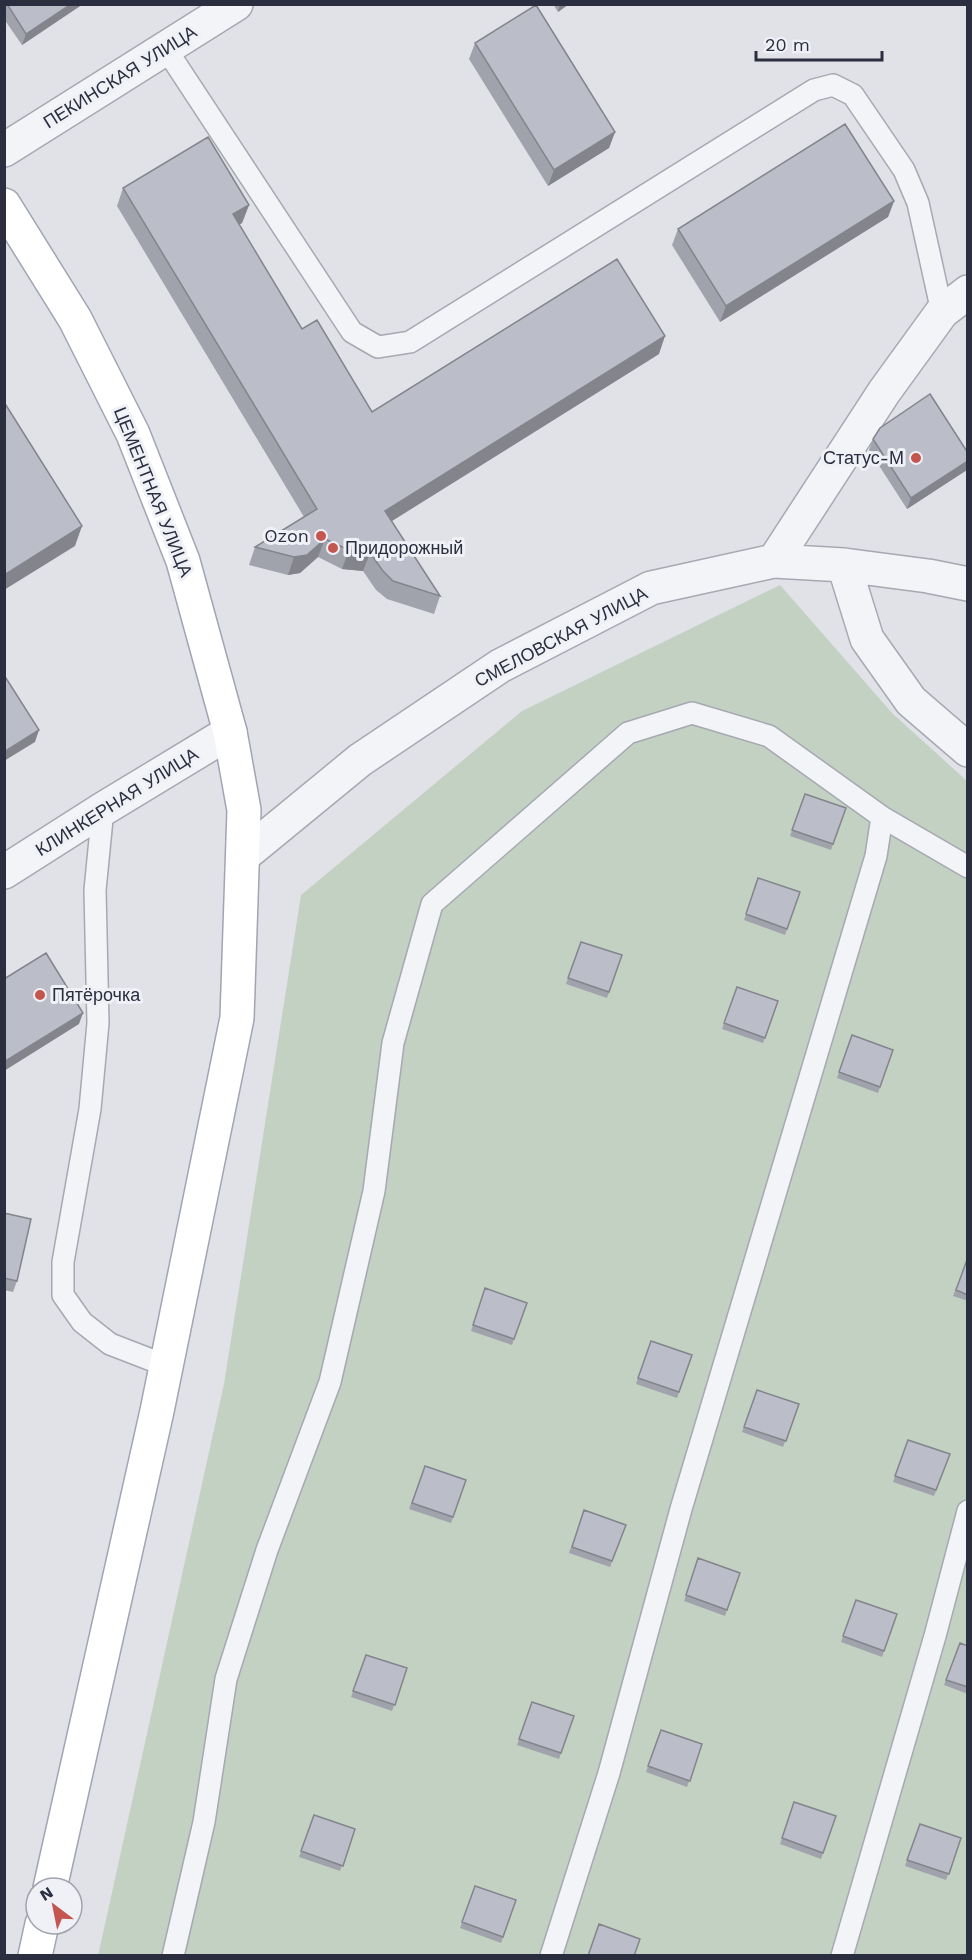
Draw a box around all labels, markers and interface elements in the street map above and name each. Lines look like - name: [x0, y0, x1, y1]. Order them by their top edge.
- street label: ПЕКИНСКАЯ УЛИЦА: [39, 21, 200, 132]
- scale bar: [756, 24, 882, 62]
- text: 20 m: [765, 34, 810, 55]
- street label: ЦЕМЕНТНАЯ УЛИЦА: [110, 404, 197, 580]
- place label: Статус-М: [823, 447, 904, 468]
- marker: Статус-М: [909, 451, 923, 465]
- place label: Ozon: [264, 525, 309, 546]
- marker: Ozon: [314, 529, 328, 543]
- place label: Придорожный: [345, 537, 463, 558]
- marker: Придорожный: [326, 541, 340, 555]
- street label: СМЕЛОВСКАЯ УЛИЦА: [471, 582, 651, 691]
- street label: КЛИНКЕРНАЯ УЛИЦА: [32, 743, 202, 860]
- place label: Пятёрочка: [52, 984, 141, 1005]
- marker: Пятёрочка: [33, 988, 47, 1002]
- north arrow: [24, 1876, 84, 1936]
- text: N: [36, 1883, 56, 1905]

